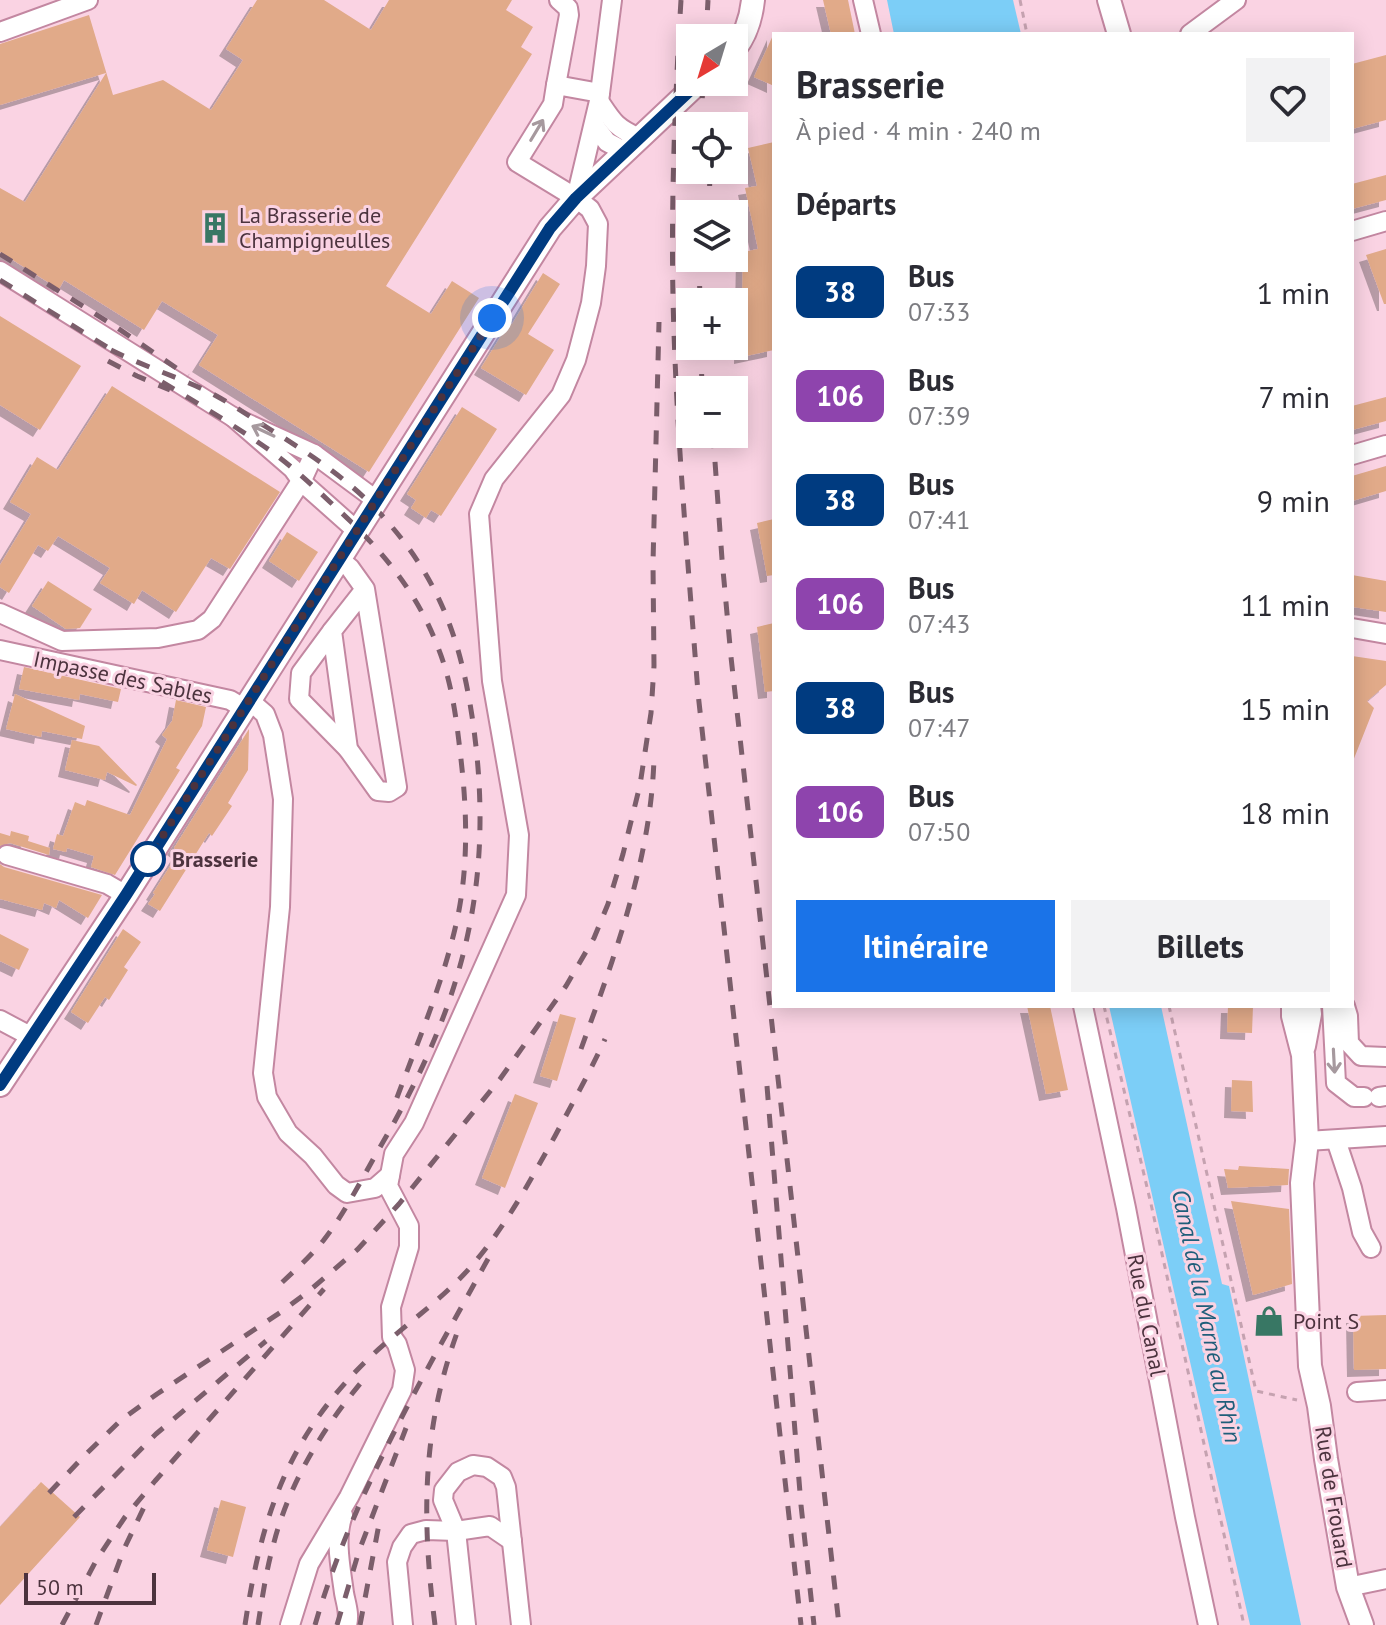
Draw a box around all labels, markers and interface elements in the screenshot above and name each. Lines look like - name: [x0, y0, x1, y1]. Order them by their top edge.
- north arrow: [676, 24, 748, 96]
- map controls: [676, 24, 748, 448]
- button: heart: [1246, 58, 1330, 142]
- text: Brasserie: [796, 59, 945, 108]
- button: locate: [676, 112, 748, 184]
- text: À pied · 4 min · 240 m: [796, 114, 1041, 147]
- one-way arrow: [529, 119, 545, 142]
- text: Départs: [796, 184, 896, 223]
- button: layers: [676, 200, 748, 272]
- place label: La Brasserie de Champigneulles: [239, 201, 390, 254]
- building icon: La Brasserie de Champigneulles: [198, 211, 232, 245]
- text: Bus: [908, 256, 955, 295]
- text: 38: [824, 273, 856, 310]
- text: 1 min: [1257, 273, 1330, 312]
- button: +: [676, 288, 748, 360]
- text: 07:33: [908, 295, 970, 328]
- your location: [472, 298, 512, 338]
- text: Bus: [908, 360, 955, 399]
- button: −: [676, 376, 748, 448]
- text: 106: [816, 377, 864, 414]
- text: 7 min: [1258, 377, 1330, 416]
- text: 07:39: [908, 399, 970, 432]
- one-way arrow: [251, 422, 275, 437]
- text: Bus: [908, 464, 955, 503]
- text: 38: [824, 481, 856, 518]
- text: 9 min: [1257, 481, 1330, 520]
- text: 07:41: [908, 503, 970, 536]
- text: Bus: [908, 568, 955, 607]
- text: 106: [816, 585, 864, 622]
- text: 11 min: [1240, 585, 1330, 624]
- text: 07:43: [908, 607, 970, 640]
- street label: Impasse des Sables: [31, 644, 215, 710]
- text: Bus: [908, 672, 955, 711]
- text: 38: [824, 689, 856, 726]
- text: 15 min: [1240, 689, 1330, 728]
- text: 07:47: [908, 711, 970, 744]
- text: Bus: [908, 776, 955, 815]
- text: 106: [816, 793, 864, 830]
- text: 18 min: [1240, 793, 1330, 832]
- text: 07:50: [908, 815, 970, 848]
- marker: Brasserie: [131, 842, 165, 876]
- place label: Brasserie: [172, 845, 258, 873]
- button: Itinéraire: [796, 900, 1055, 992]
- button: Billets: [1071, 900, 1330, 992]
- one-way arrow: [1327, 1047, 1342, 1074]
- water label: Canal de la Marne au Rhin: [1165, 1186, 1249, 1446]
- street label: Rue du Canal: [1121, 1252, 1173, 1379]
- shop icon: Point S: [1252, 1304, 1286, 1338]
- place label: Point S: [1293, 1307, 1359, 1335]
- street label: Rue de Frouard: [1309, 1424, 1359, 1570]
- scale bar: [24, 1569, 156, 1605]
- text: 50 m: [36, 1573, 84, 1601]

